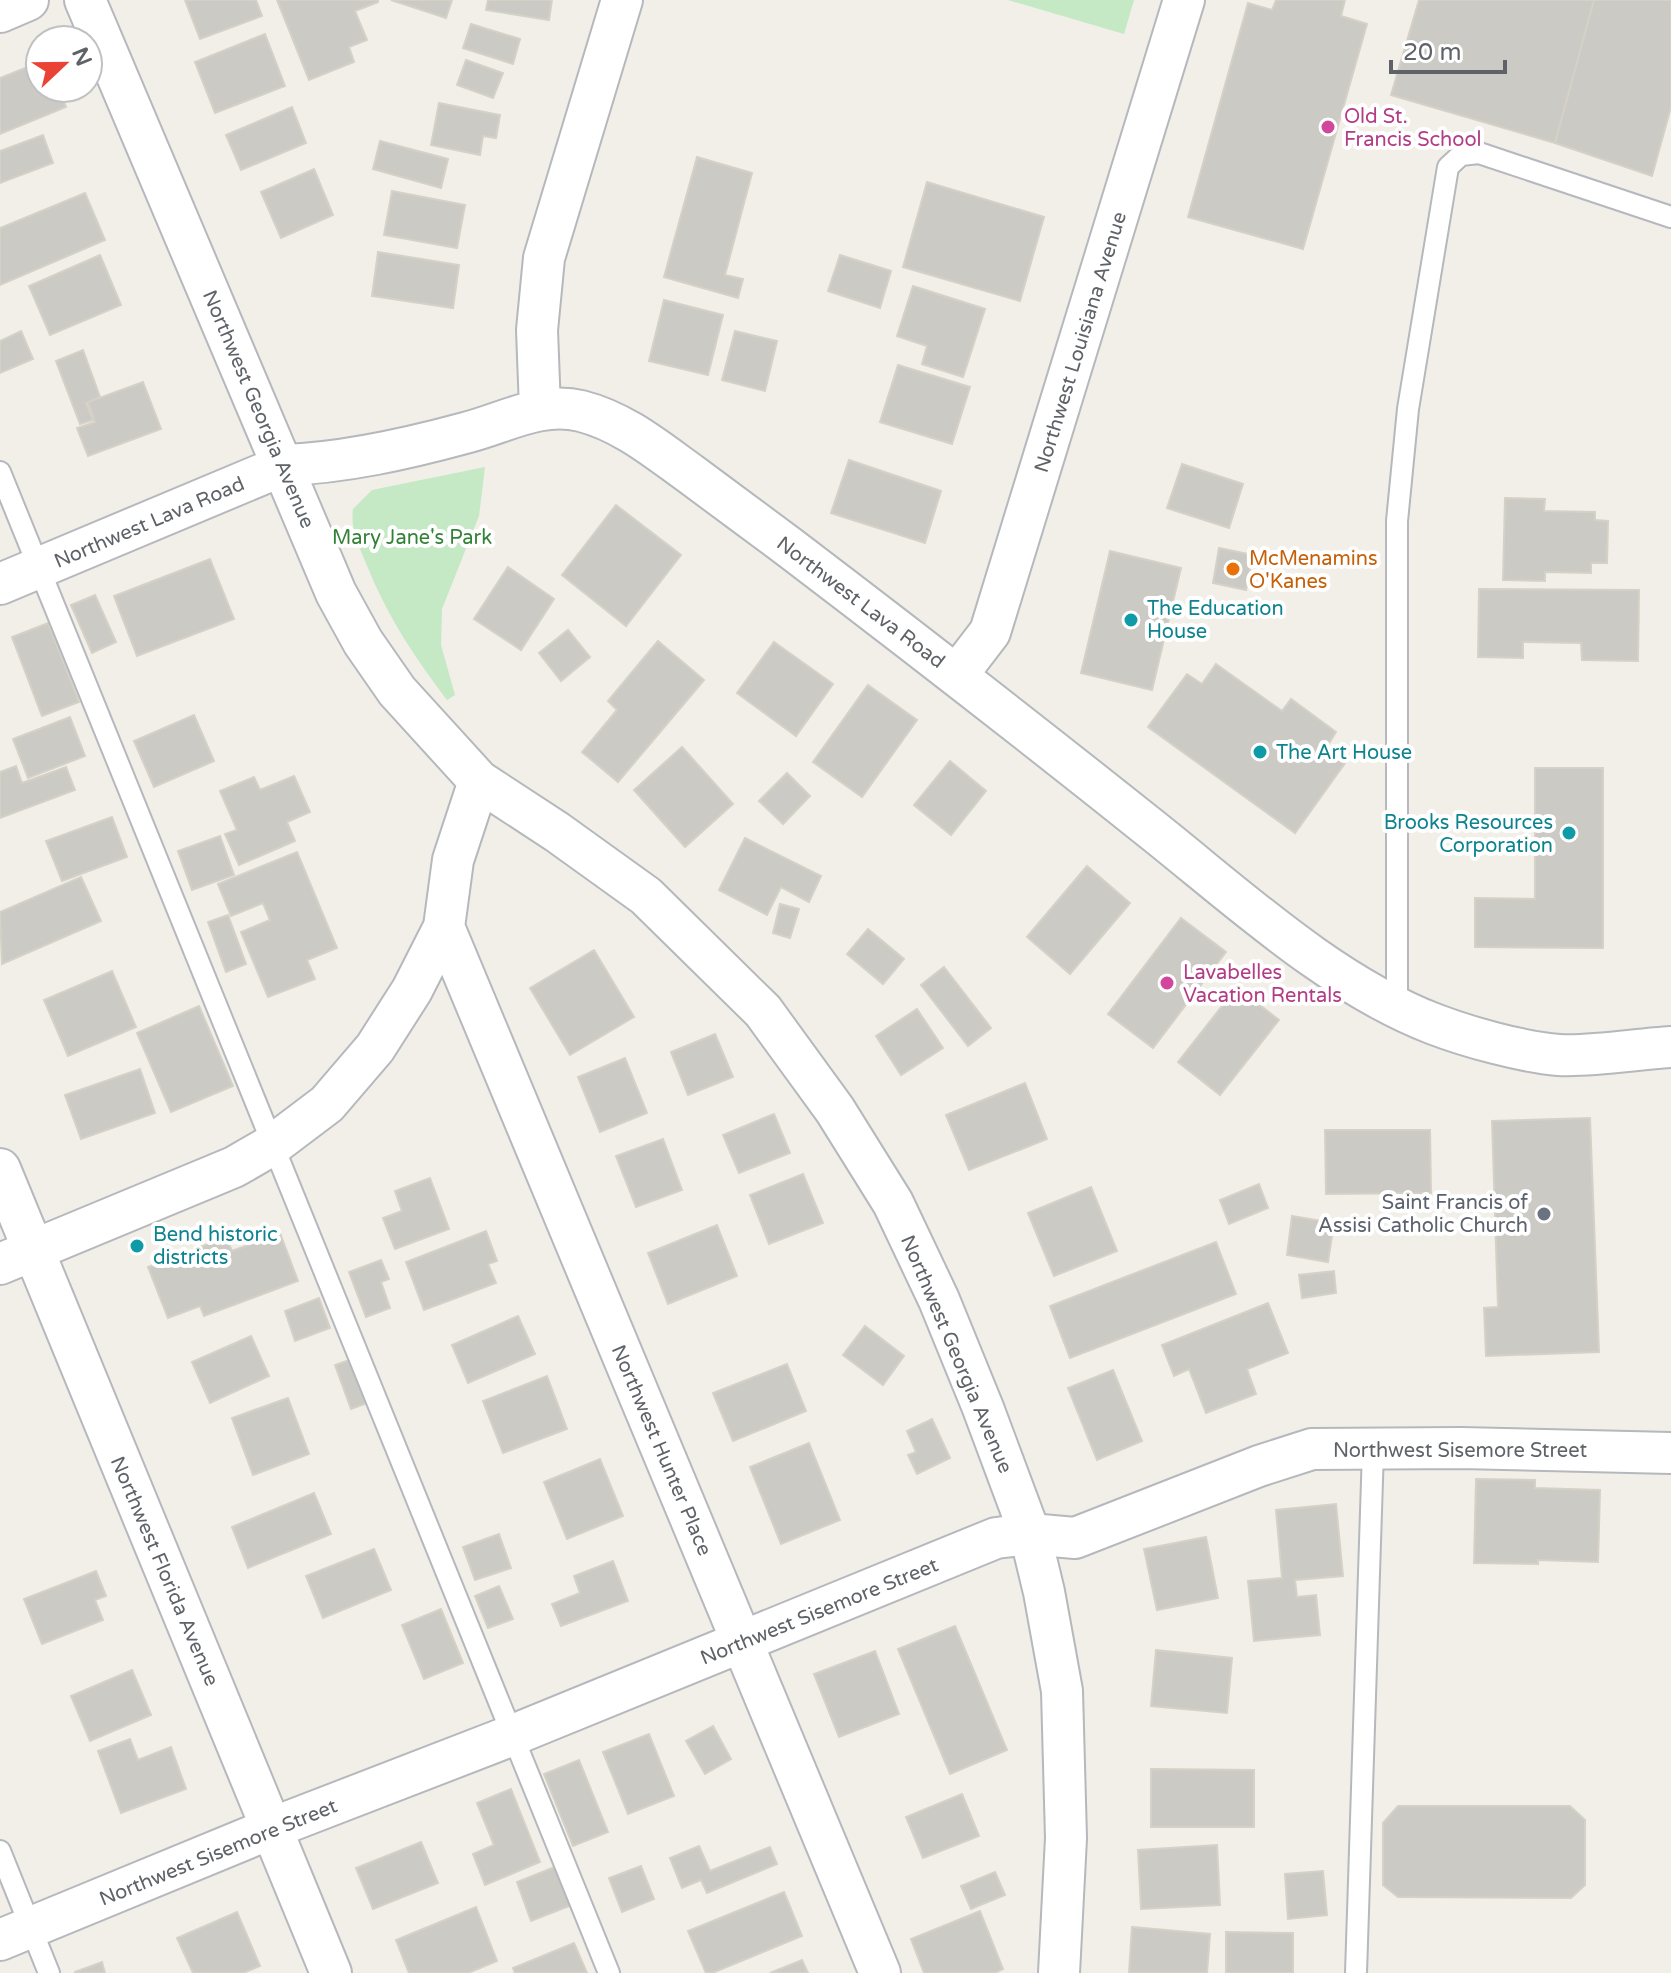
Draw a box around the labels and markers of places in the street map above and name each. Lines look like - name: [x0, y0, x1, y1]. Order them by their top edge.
- place label: Old St. Francis School: [1344, 105, 1482, 152]
- marker: Old St. Francis School: [1319, 118, 1337, 136]
- place label: McMenamins O'Kanes: [1249, 547, 1378, 594]
- marker: McMenamins O'Kanes: [1224, 560, 1242, 578]
- place label: The Education House: [1147, 597, 1284, 644]
- marker: The Education House: [1122, 611, 1140, 629]
- place label: The Art House: [1276, 741, 1412, 765]
- marker: The Art House: [1251, 743, 1269, 761]
- place label: Brooks Resources Corporation: [1384, 811, 1553, 858]
- marker: Brooks Resources Corporation: [1560, 824, 1578, 842]
- place label: Lavabelles Vacation Rentals: [1183, 961, 1342, 1008]
- marker: Lavabelles Vacation Rentals: [1158, 974, 1176, 992]
- place label: Saint Francis of Assisi Catholic Church: [1318, 1191, 1528, 1238]
- marker: Saint Francis of Assisi Catholic Church: [1535, 1205, 1553, 1223]
- place label: Bend historic districts: [153, 1223, 278, 1270]
- marker: Bend historic districts: [128, 1237, 146, 1255]

